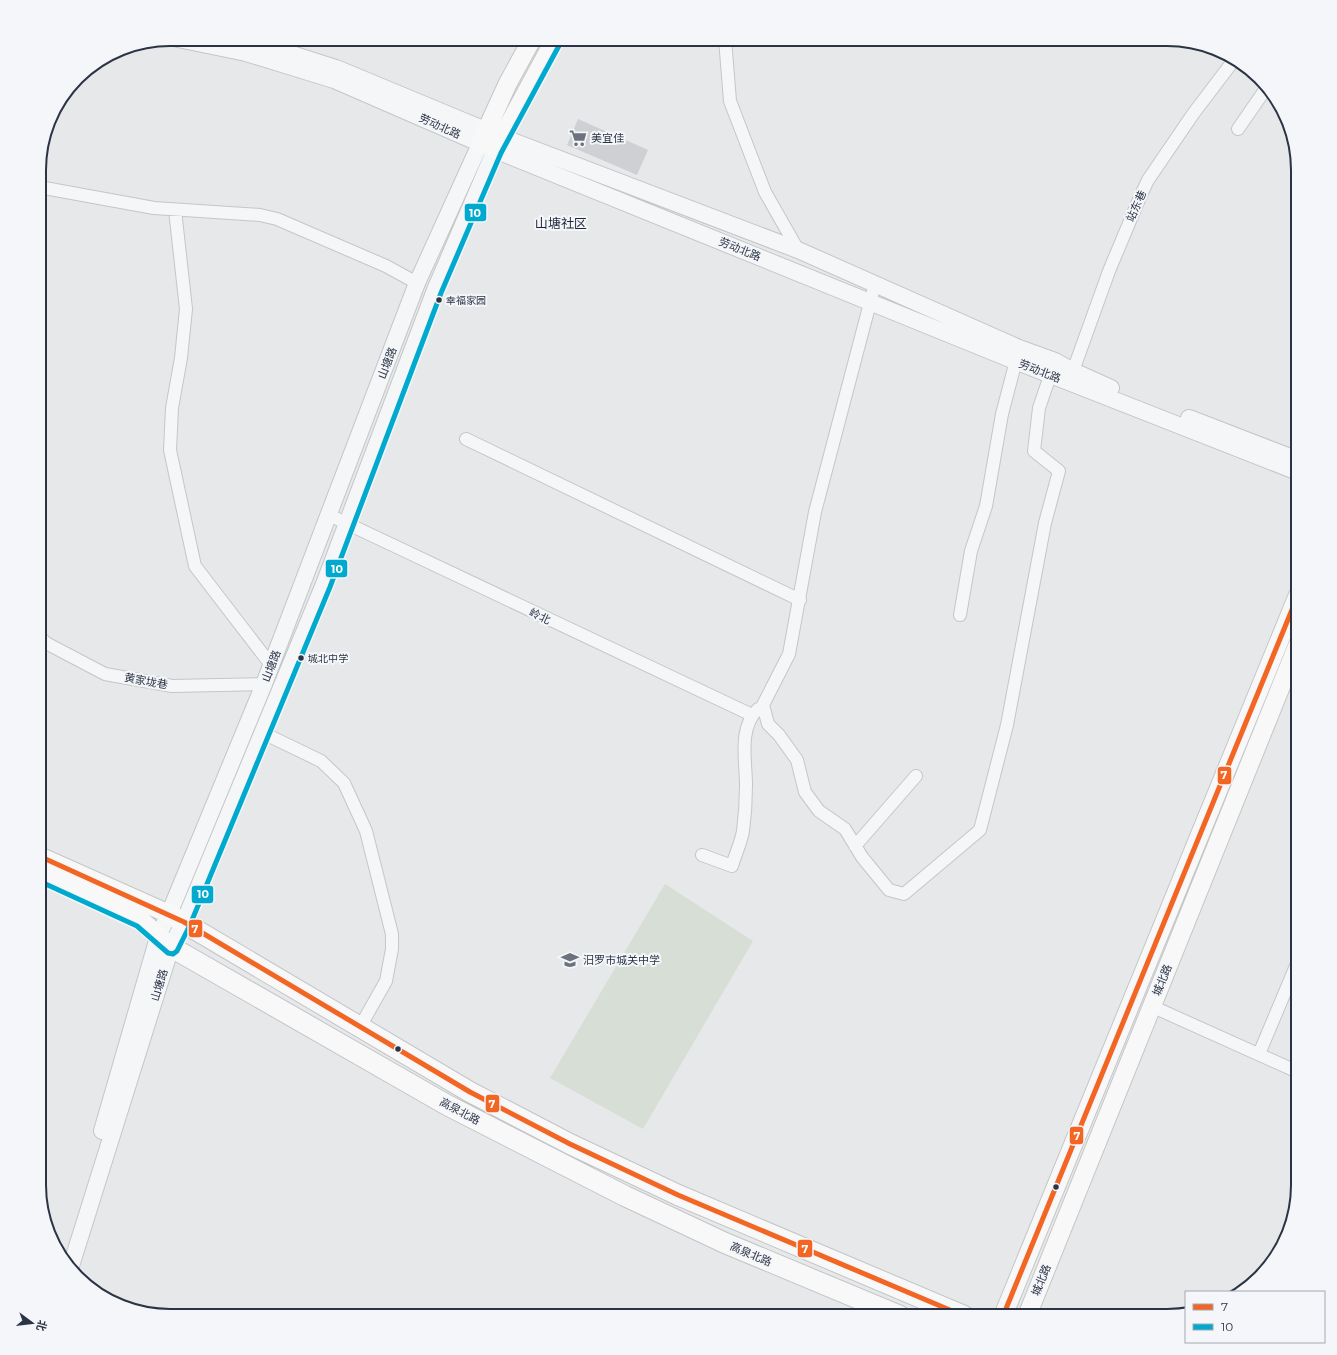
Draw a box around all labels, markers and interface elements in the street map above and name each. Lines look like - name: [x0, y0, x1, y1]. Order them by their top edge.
- street label: 劳动北路: [417, 111, 463, 141]
- supermarket icon: 美宜佳: [568, 128, 588, 148]
- place label: 美宜佳: [591, 131, 624, 145]
- street label: 站东巷: [1123, 188, 1149, 224]
- line badge: 10: [464, 203, 487, 222]
- text: 10: [469, 206, 481, 220]
- district label: 山塘社区: [535, 215, 587, 231]
- street label: 劳动北路: [717, 234, 763, 264]
- place label: 幸福家园: [446, 294, 486, 307]
- marker: 幸福家园: [434, 295, 444, 305]
- street label: 山塘路: [375, 345, 399, 381]
- street label: 劳动北路: [1017, 357, 1063, 385]
- line badge: 10: [325, 559, 348, 578]
- text: 10: [331, 562, 343, 576]
- street label: 岭北: [527, 605, 553, 627]
- street label: 山塘路: [259, 648, 283, 684]
- place label: 城北中学: [308, 652, 348, 665]
- marker: 城北中学: [296, 653, 306, 663]
- street label: 黄家垅巷: [123, 670, 169, 692]
- line badge: 7: [1217, 766, 1232, 785]
- text: 7: [1221, 768, 1228, 782]
- line badge: 10: [191, 885, 214, 904]
- text: 10: [197, 887, 209, 901]
- line badge: 7: [188, 919, 203, 938]
- text: 7: [192, 922, 199, 936]
- school or university icon: 汨罗市城关中学: [560, 950, 580, 970]
- place label: 汨罗市城关中学: [583, 953, 660, 967]
- street label: 城北路: [1149, 962, 1175, 998]
- street label: 山塘路: [147, 967, 171, 1003]
- unlabelled marker: [393, 1044, 403, 1054]
- street label: 高泉北路: [437, 1094, 483, 1128]
- line badge: 7: [485, 1094, 500, 1113]
- text: 7: [489, 1097, 496, 1111]
- line badge: 7: [1069, 1126, 1084, 1145]
- text: 7: [1074, 1129, 1081, 1143]
- unlabelled marker: [1051, 1182, 1061, 1192]
- street label: 高泉北路: [728, 1239, 774, 1269]
- line badge: 7: [797, 1239, 813, 1258]
- text: 7: [802, 1242, 809, 1256]
- street label: 城北路: [1028, 1262, 1054, 1298]
- legend: [1185, 1291, 1325, 1343]
- text: 7: [1221, 1299, 1228, 1314]
- north arrow: [12, 1303, 52, 1343]
- text: 北: [33, 1318, 50, 1333]
- text: 10: [1221, 1319, 1233, 1334]

